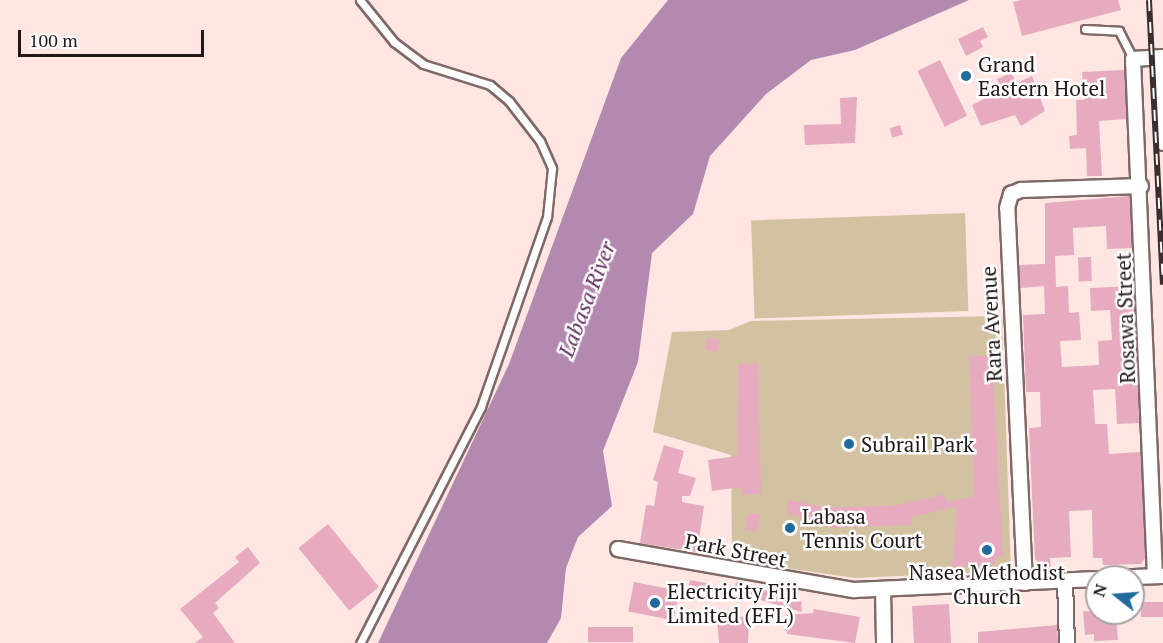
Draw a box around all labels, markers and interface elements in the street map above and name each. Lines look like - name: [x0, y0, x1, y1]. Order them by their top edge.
- scale bar: [21, 18, 207, 56]
- text: 100 m: [29, 28, 78, 52]
- place label: Grand Eastern Hotel: [978, 51, 1105, 101]
- marker: Grand Eastern Hotel: [959, 69, 973, 83]
- water label: Labasa River: [552, 238, 620, 360]
- street label: Rosawa Street: [1110, 252, 1140, 384]
- street label: Rara Avenue: [975, 265, 1007, 383]
- place label: Subrail Park: [861, 431, 974, 457]
- marker: Subrail Park: [842, 437, 856, 451]
- place label: Labasa Tennis Court: [802, 503, 922, 553]
- marker: Labasa Tennis Court: [783, 521, 797, 535]
- street label: Park Street: [683, 528, 789, 572]
- marker: Nasea Methodist Church: [980, 543, 994, 557]
- place label: Nasea Methodist Church: [909, 559, 1065, 609]
- north arrow: [1085, 565, 1145, 625]
- place label: Electricity Fiji Limited (EFL): [667, 578, 798, 628]
- text: N: [1087, 581, 1112, 599]
- marker: Electricity Fiji Limited (EFL): [648, 596, 662, 610]

